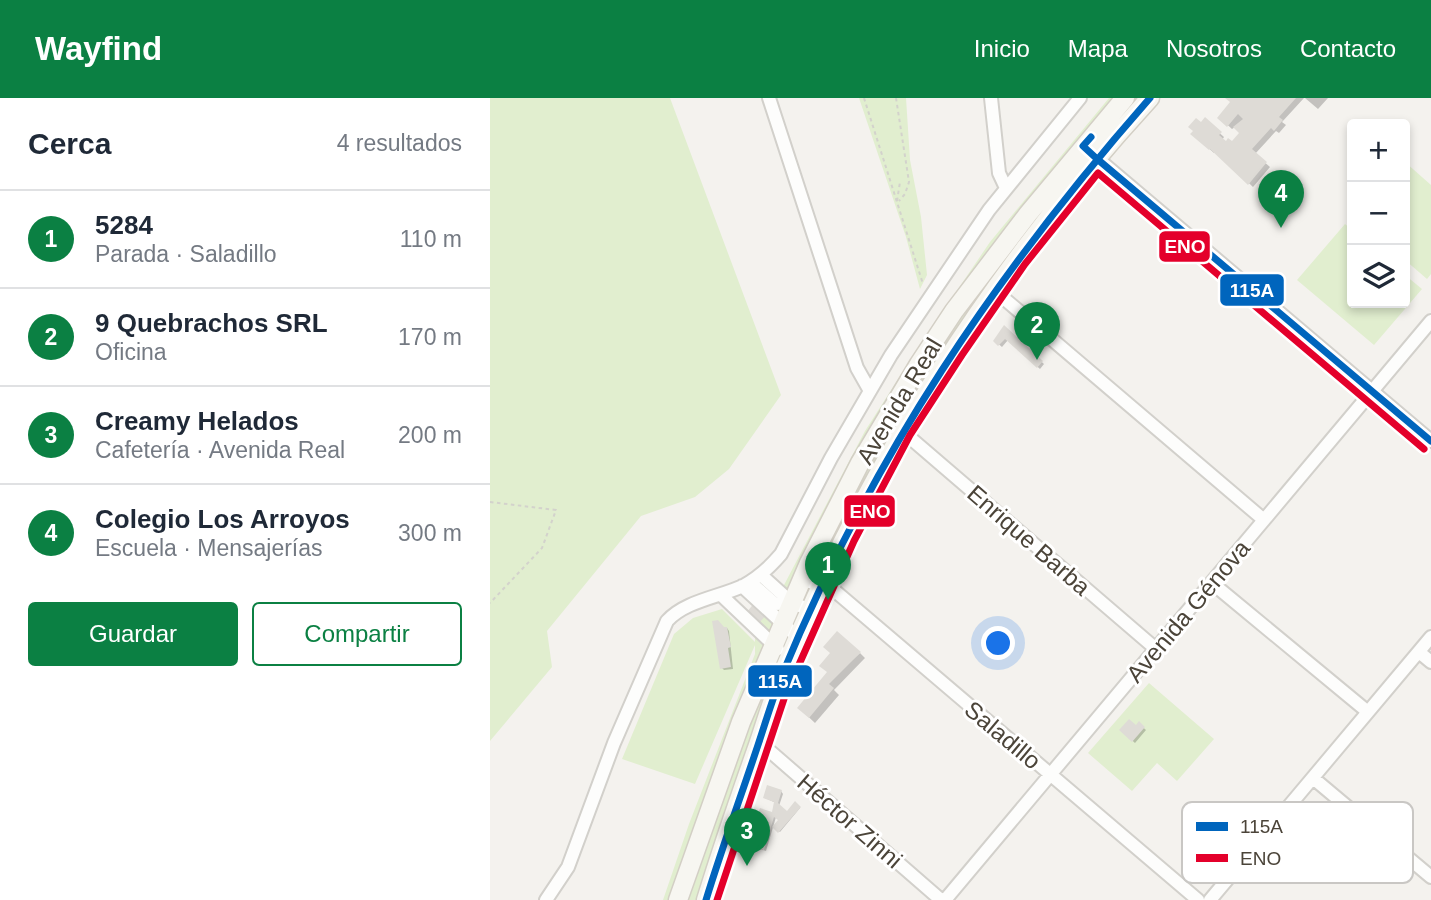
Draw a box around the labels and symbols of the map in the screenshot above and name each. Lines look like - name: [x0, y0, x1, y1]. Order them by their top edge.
- pin: 4: [1258, 170, 1304, 228]
- line badge: ENO: [1158, 230, 1211, 263]
- text: ENO: [1164, 236, 1206, 257]
- line badge: 115A: [1219, 273, 1285, 307]
- text: 115A: [1230, 280, 1274, 301]
- pin: 2: [1014, 302, 1060, 360]
- street label: Avenida Real: [851, 333, 947, 469]
- street label: Enrique Barba: [962, 479, 1096, 601]
- line badge: ENO: [843, 494, 896, 528]
- text: ENO: [849, 501, 891, 522]
- street label: Avenida Génova: [1121, 534, 1256, 687]
- pin: 1: [805, 542, 851, 600]
- your location: [981, 626, 1015, 660]
- line badge: 115A: [747, 664, 813, 698]
- text: 115A: [758, 671, 802, 692]
- street label: Saladillo: [960, 695, 1046, 775]
- street label: Héctor Zinni: [792, 768, 908, 874]
- legend: [1182, 802, 1413, 883]
- pin: 3: [724, 808, 770, 866]
- text: 115A: [1240, 816, 1283, 837]
- text: ENO: [1240, 848, 1281, 869]

